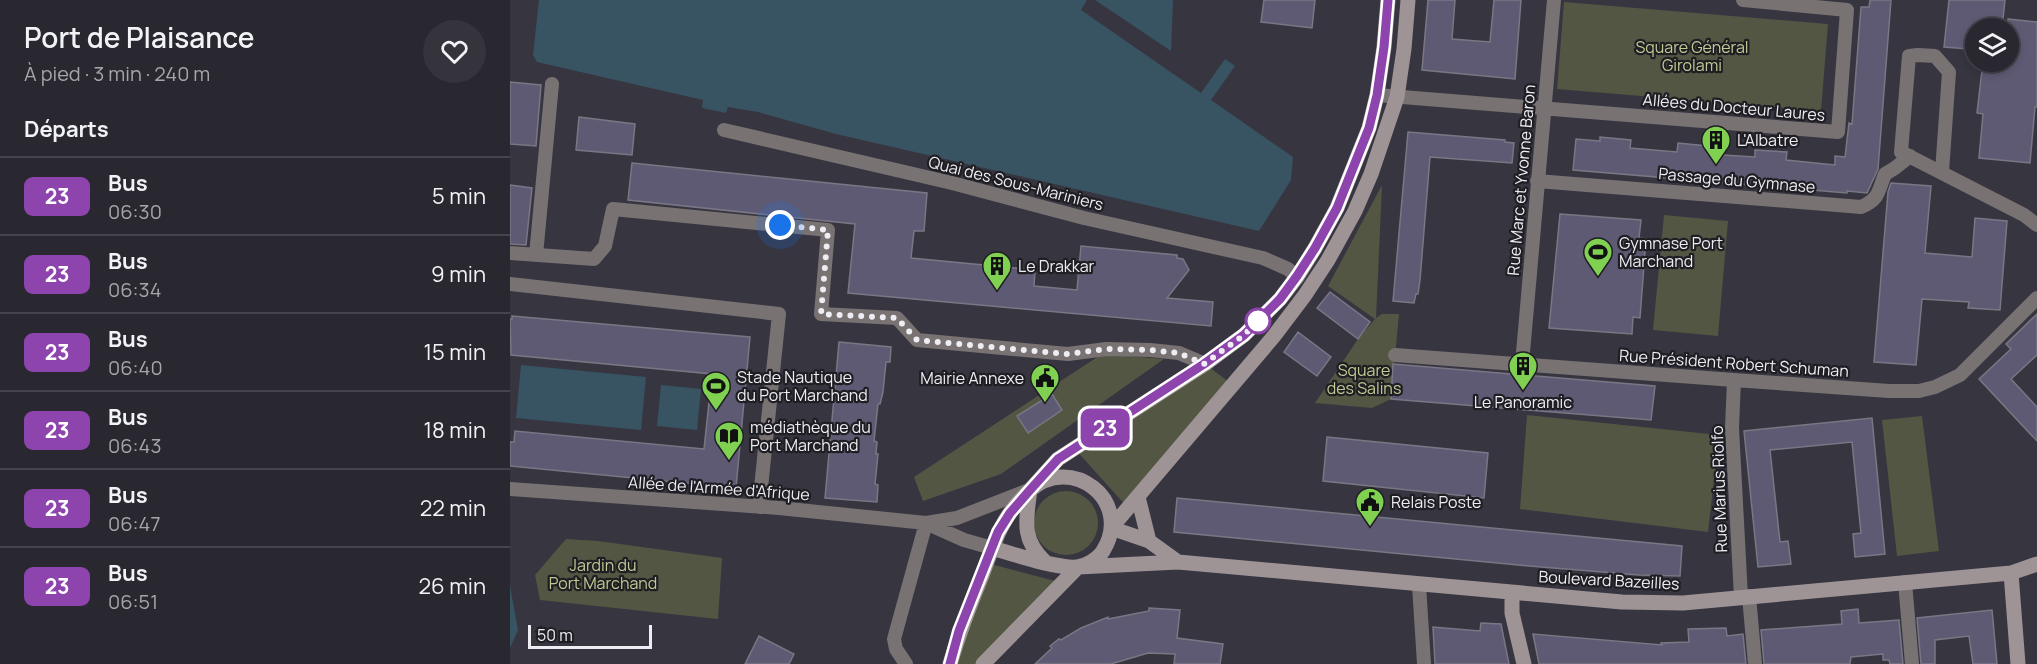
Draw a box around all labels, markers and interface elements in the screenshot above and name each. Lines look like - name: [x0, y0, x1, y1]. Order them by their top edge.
- text: Port de Plaisance: [24, 18, 255, 56]
- map controls: [1965, 18, 2019, 72]
- button: layers: [1965, 18, 2019, 72]
- button: heart: [423, 20, 486, 83]
- park label: Square Général Girolami: [1635, 36, 1749, 76]
- text: À pied · 3 min · 240 m: [24, 60, 210, 87]
- street label: Rue Marc et Yvonne Baron: [1502, 84, 1540, 276]
- street label: Allées du Docteur Laures: [1642, 88, 1826, 126]
- text: Départs: [24, 114, 109, 144]
- building icon: L'Albatre: [1700, 124, 1732, 166]
- place label: L'Albatre: [1737, 129, 1798, 151]
- street label: Quai des Sous-Mariniers: [926, 151, 1106, 215]
- street label: Passage du Gymnase: [1658, 162, 1816, 198]
- text: Bus: [108, 168, 148, 198]
- text: 5 min: [432, 181, 486, 211]
- text: 23: [45, 182, 69, 210]
- text: 06:30: [108, 198, 162, 225]
- your location: [765, 210, 795, 240]
- place label: Gymnase Port Marchand: [1619, 232, 1723, 272]
- sports icon: Gymnase Port Marchand: [1582, 236, 1614, 278]
- text: Bus: [108, 246, 148, 276]
- building icon: Le Drakkar: [981, 250, 1013, 292]
- place label: Le Drakkar: [1018, 255, 1095, 277]
- text: 9 min: [431, 259, 486, 289]
- text: 23: [45, 260, 69, 288]
- text: 06:34: [108, 276, 161, 303]
- unlabelled marker: [1245, 308, 1271, 334]
- text: Bus: [108, 324, 148, 354]
- text: 15 min: [423, 337, 486, 367]
- text: 23: [45, 338, 69, 366]
- street label: Rue Président Robert Schuman: [1618, 344, 1850, 382]
- building icon: Le Panoramic: [1507, 350, 1539, 392]
- text: 06:40: [108, 354, 163, 381]
- park label: Square des Salins: [1327, 359, 1401, 399]
- public building icon: Mairie Annexe: [1029, 362, 1061, 404]
- place label: Stade Nautique du Port Marchand: [737, 366, 868, 406]
- place label: Mairie Annexe: [920, 367, 1024, 389]
- sports icon: Stade Nautique du Port Marchand: [700, 370, 732, 412]
- place label: Le Panoramic: [1474, 391, 1572, 413]
- text: Bus: [108, 402, 148, 432]
- line badge: 23: [1078, 408, 1132, 448]
- text: 23: [1093, 414, 1117, 442]
- text: 18 min: [423, 415, 486, 445]
- text: 23: [45, 416, 69, 444]
- place label: médiathèque du Port Marchand: [750, 416, 871, 456]
- library icon: médiathèque du Port Marchand: [713, 420, 745, 462]
- street label: Rue Marius Riolfo: [1706, 425, 1732, 553]
- text: 06:43: [108, 432, 161, 459]
- street label: Allée de l'Armée d'Afrique: [628, 471, 810, 505]
- text: Bus: [108, 480, 148, 510]
- public building icon: Relais Poste: [1354, 486, 1386, 528]
- place label: Relais Poste: [1391, 491, 1481, 513]
- text: 22 min: [420, 493, 486, 523]
- text: 23: [45, 494, 69, 522]
- text: 06:47: [108, 510, 160, 537]
- park label: Jardin du Port Marchand: [549, 554, 657, 594]
- text: Bus: [108, 558, 148, 588]
- street label: Boulevard Bazeilles: [1538, 565, 1680, 595]
- text: 26 min: [419, 571, 486, 601]
- text: 23: [45, 572, 69, 600]
- text: 06:51: [108, 588, 158, 615]
- scale bar: [528, 622, 652, 650]
- text: 50 m: [537, 624, 573, 646]

